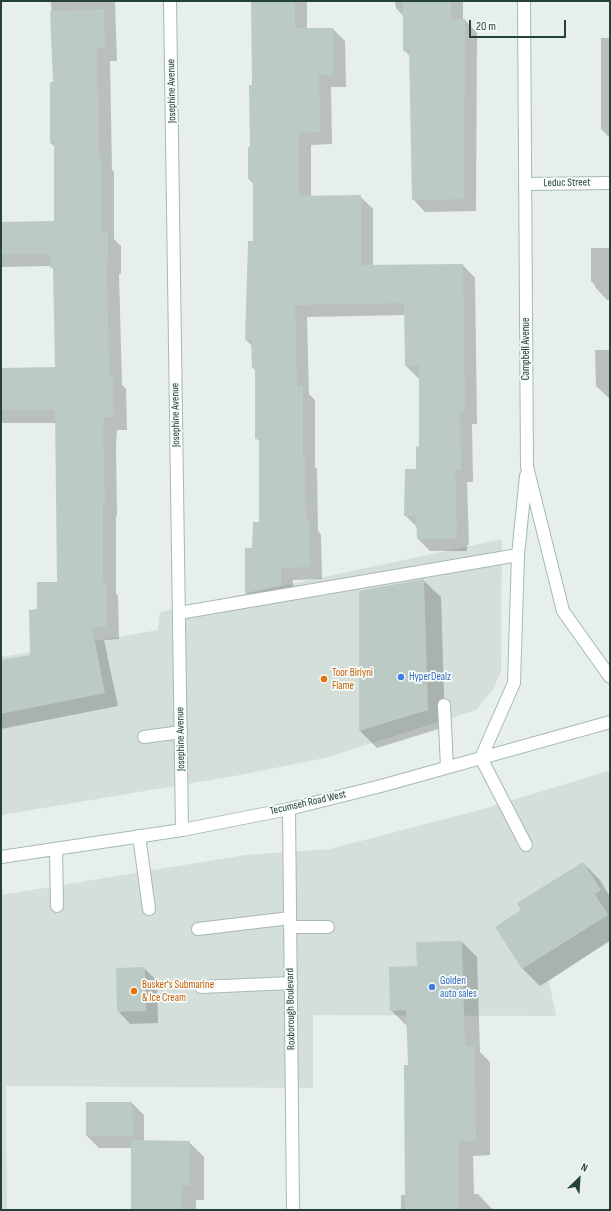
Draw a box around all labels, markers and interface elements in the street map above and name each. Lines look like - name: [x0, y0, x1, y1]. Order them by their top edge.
- scale bar: [471, 12, 568, 38]
- text: 20 m: [476, 19, 496, 34]
- street label: Josephine Avenue: [165, 59, 179, 123]
- street label: Leduc Street: [543, 176, 591, 190]
- street label: Campbell Avenue: [519, 318, 533, 380]
- street label: Josephine Avenue: [169, 383, 183, 447]
- place label: Toor Biriyni Flame: [332, 666, 373, 692]
- place label: HyperDealz: [409, 670, 451, 684]
- marker: HyperDealz: [396, 672, 406, 682]
- marker: Toor Biriyni Flame: [319, 674, 329, 684]
- street label: Josephine Avenue: [174, 707, 188, 771]
- street label: Tecumseh Road West: [269, 788, 347, 818]
- street label: Roxborough Boulevard: [284, 968, 298, 1050]
- place label: Golden auto sales: [440, 974, 477, 1000]
- place label: Busker's Submarine & Ice Cream: [142, 978, 214, 1004]
- marker: Golden auto sales: [427, 982, 437, 992]
- marker: Busker's Submarine & Ice Cream: [129, 986, 139, 996]
- north arrow: [559, 1159, 599, 1199]
- text: N: [579, 1161, 590, 1175]

